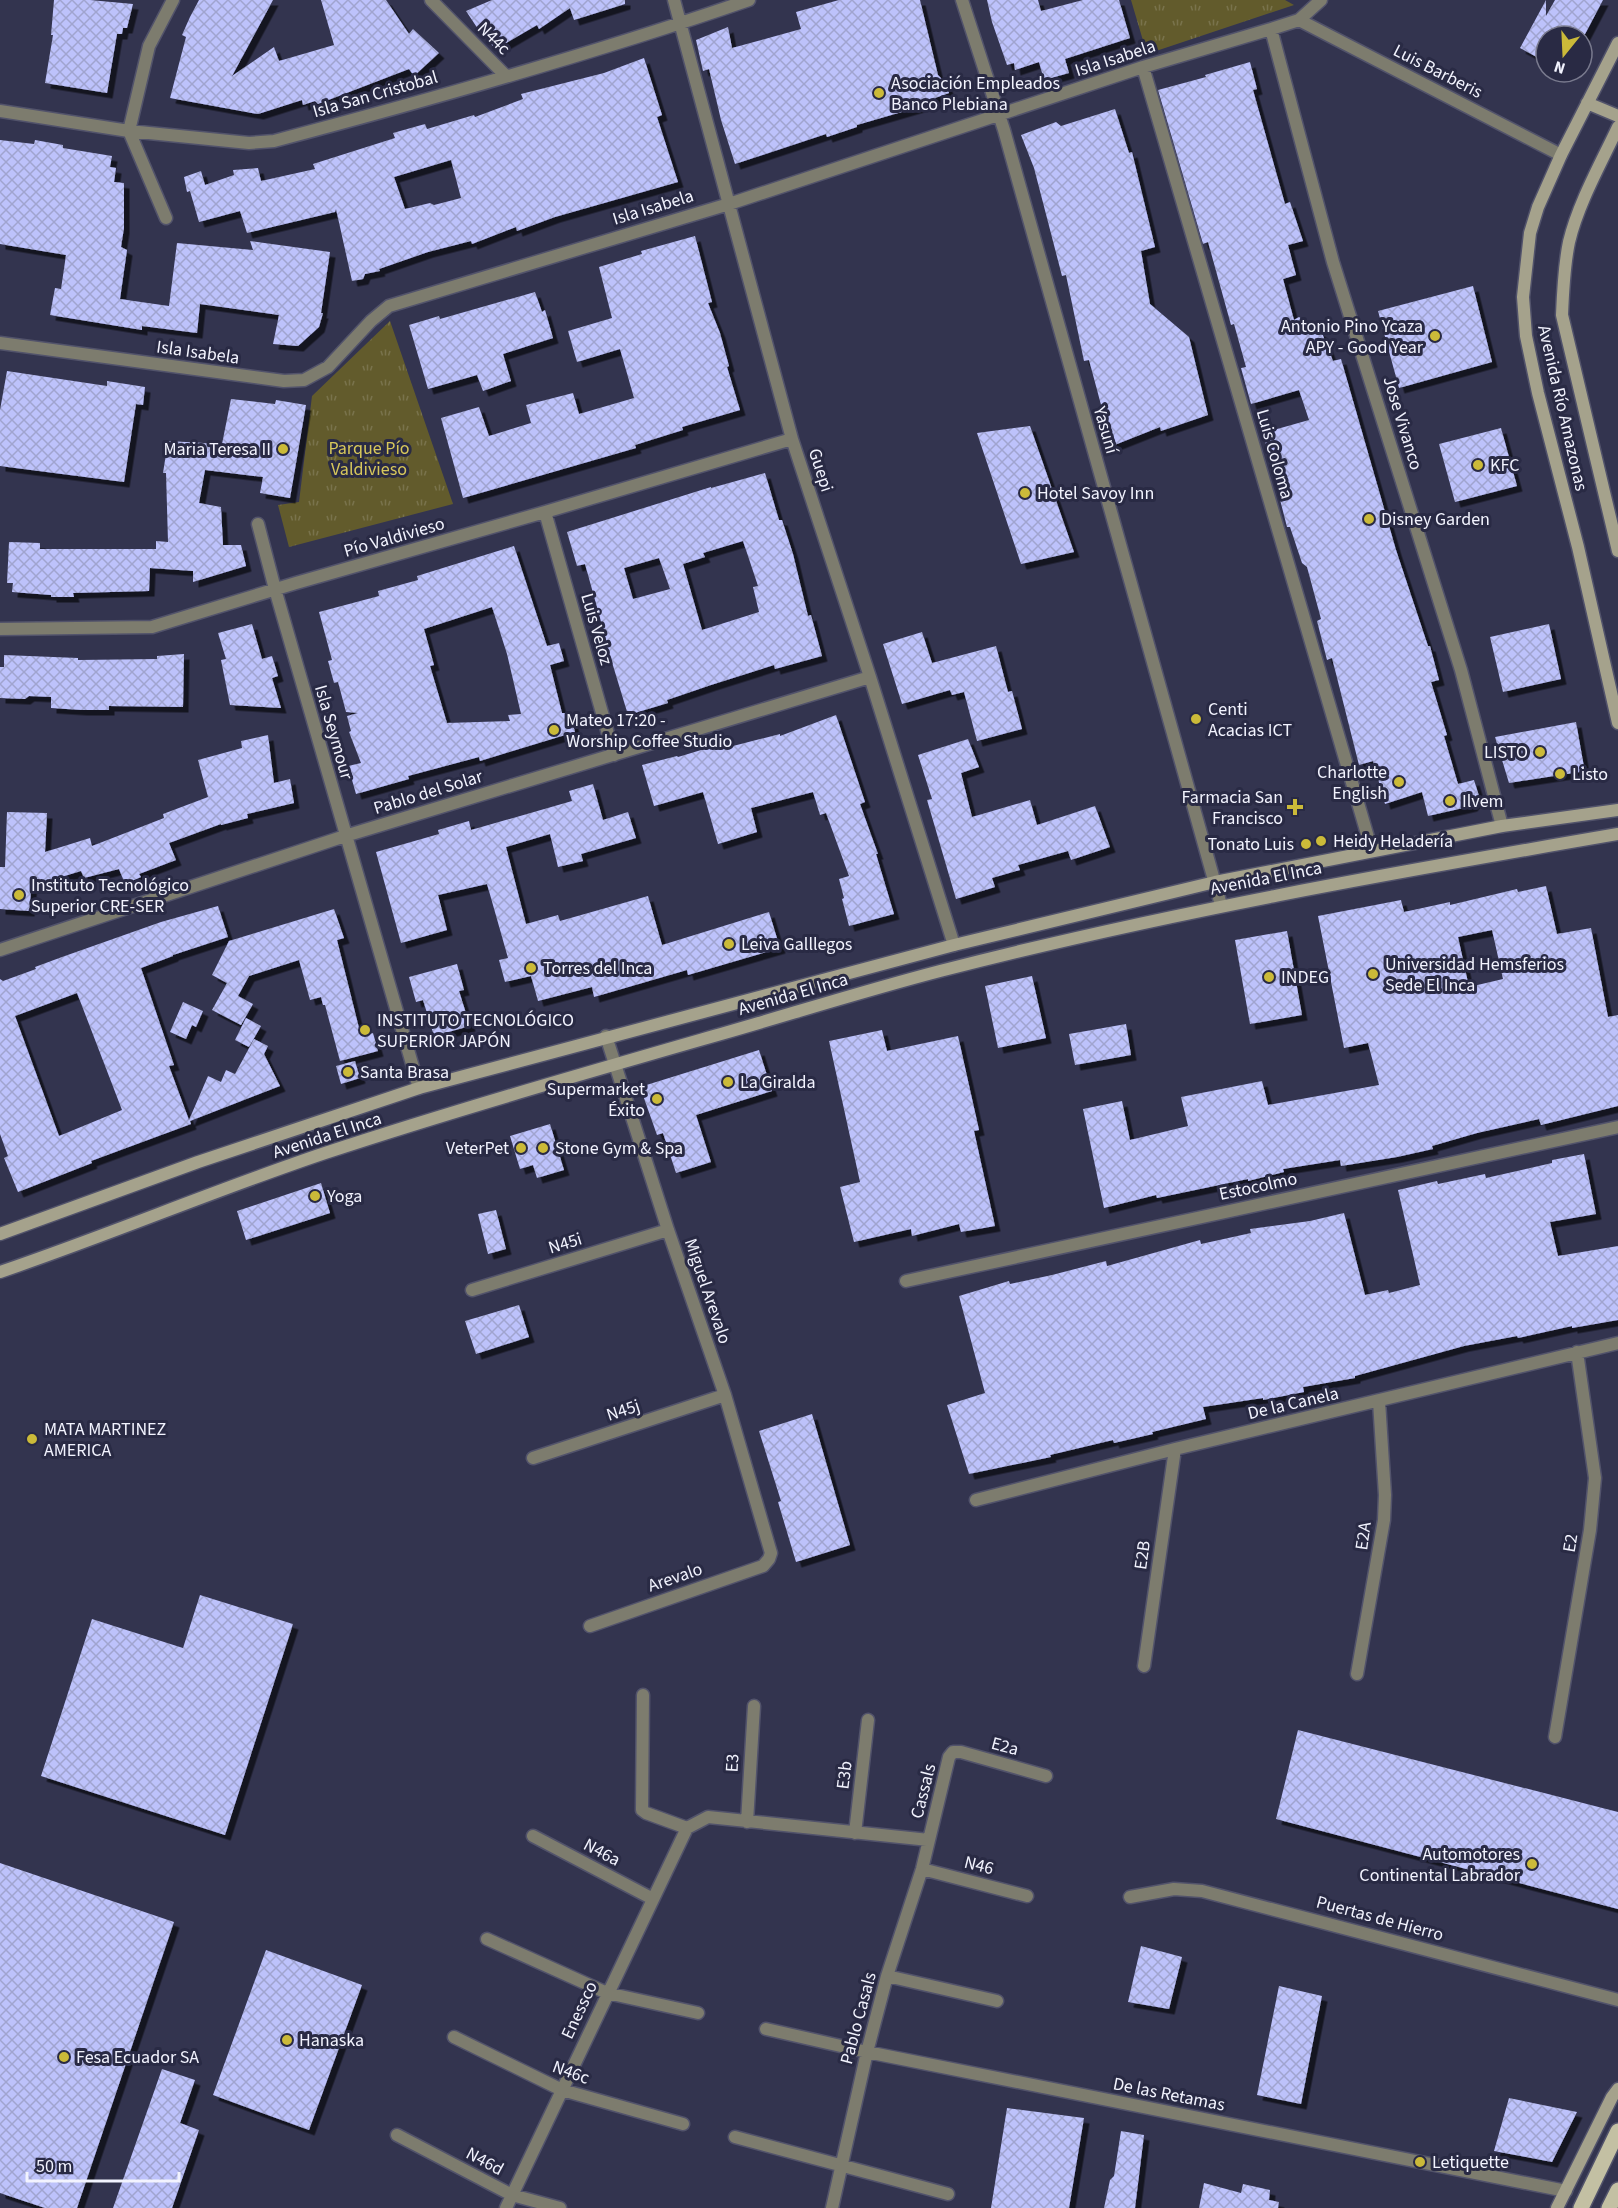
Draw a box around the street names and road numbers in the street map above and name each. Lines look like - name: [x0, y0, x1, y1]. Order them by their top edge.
- street label: N44c: [471, 16, 516, 61]
- street label: Isla Isabela: [1072, 34, 1159, 83]
- street label: Luis Barberis: [1389, 38, 1487, 105]
- street label: Isla San Cristobal: [310, 65, 440, 124]
- street label: Isla Isabela: [610, 183, 697, 232]
- street label: Avenida Río Amazonas: [1531, 323, 1594, 493]
- street label: Isla Isabela: [155, 334, 241, 371]
- street label: Jose Vivanco: [1376, 373, 1429, 473]
- street label: Yasuní: [1087, 403, 1124, 457]
- street label: Luis Coloma: [1250, 406, 1299, 502]
- street label: Guepi: [802, 445, 839, 495]
- street label: Pío Valdivieso: [341, 511, 448, 564]
- street label: Luis Veloz: [574, 590, 619, 668]
- street label: Isla Seymour: [308, 682, 359, 783]
- street label: Pablo del Solar: [371, 764, 486, 821]
- street label: Avenida El Inca: [1208, 855, 1324, 902]
- street label: Avenida El Inca: [735, 967, 851, 1022]
- street label: Avenida El Inca: [269, 1106, 385, 1165]
- street label: Estocolmo: [1217, 1166, 1299, 1207]
- street label: N45i: [545, 1227, 585, 1260]
- street label: Miguel Arevalo: [678, 1235, 737, 1347]
- street label: De la Canela: [1245, 1381, 1341, 1426]
- street label: N45j: [603, 1393, 643, 1428]
- street label: E2A: [1349, 1520, 1378, 1552]
- street label: E2: [1557, 1532, 1584, 1554]
- street label: E2B: [1128, 1539, 1157, 1571]
- street label: Arevalo: [644, 1556, 706, 1598]
- street label: E2a: [988, 1731, 1021, 1762]
- street label: E3: [720, 1753, 745, 1773]
- street label: E3b: [830, 1759, 859, 1791]
- street label: Cassals: [905, 1761, 942, 1821]
- street label: N46a: [579, 1832, 625, 1873]
- street label: N46: [962, 1850, 996, 1881]
- street label: Puertas de Hierro: [1313, 1889, 1446, 1947]
- street label: Pablo Casals: [834, 1969, 883, 2067]
- street label: Enessco: [555, 1977, 604, 2043]
- street label: N46c: [549, 2054, 593, 2091]
- street label: De las Retamas: [1111, 2071, 1227, 2118]
- street label: N46d: [461, 2141, 508, 2182]

